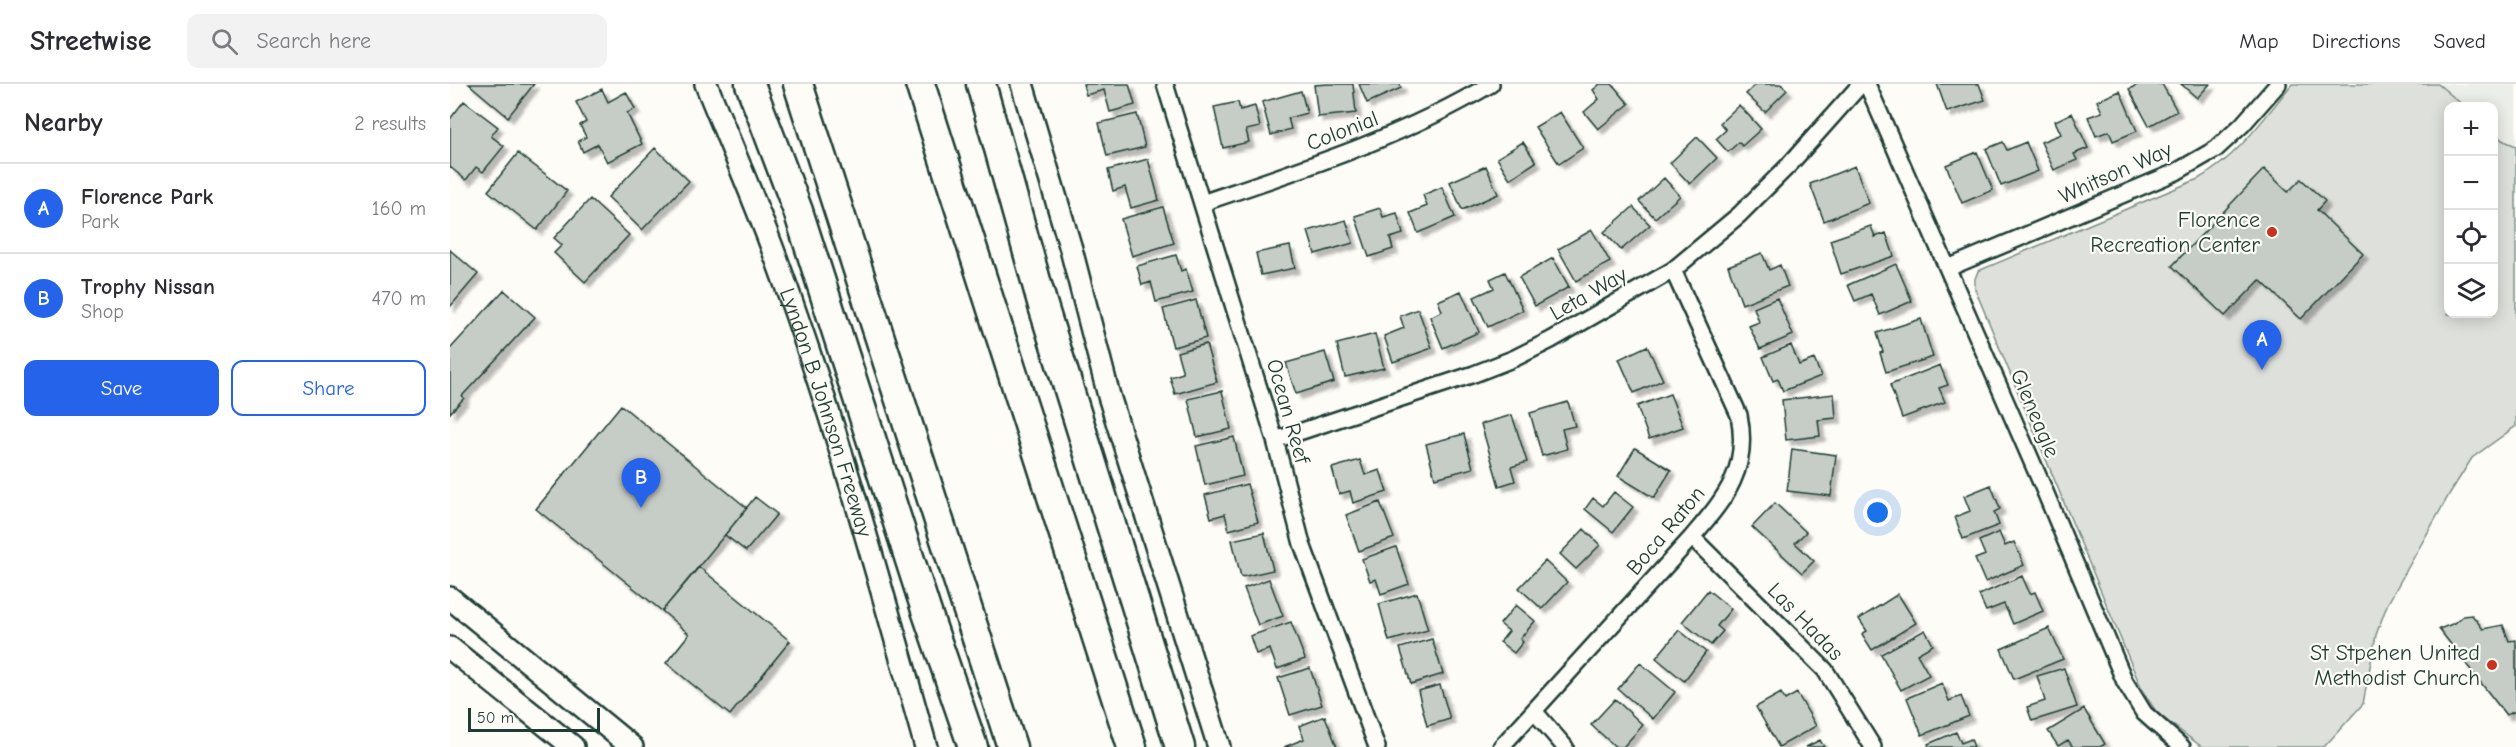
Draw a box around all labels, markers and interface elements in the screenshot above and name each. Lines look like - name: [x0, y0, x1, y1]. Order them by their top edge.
- search box: [187, 14, 607, 68]
- text: Streetwise: [30, 25, 151, 57]
- icon: search: [208, 25, 241, 58]
- text: Search here: [256, 28, 371, 54]
- text: Map: [2239, 29, 2279, 53]
- text: Directions: [2312, 29, 2401, 53]
- text: Saved: [2434, 29, 2486, 53]
- map controls: [2444, 102, 2498, 318]
- button: +: [2444, 102, 2498, 156]
- street label: Colonial: [1303, 105, 1382, 156]
- text: Nearby: [24, 108, 103, 138]
- text: 2 results: [354, 112, 426, 135]
- street label: Whitson Way: [2055, 136, 2176, 209]
- button: −: [2444, 156, 2498, 210]
- text: Florence Park: [81, 184, 213, 210]
- text: A: [38, 197, 49, 220]
- text: 160 m: [372, 197, 426, 220]
- place label: Florence Recreation Center: [2090, 207, 2260, 258]
- text: Park: [81, 210, 119, 233]
- button: locate: [2444, 210, 2498, 264]
- marker: Florence Recreation Center: [2265, 225, 2279, 239]
- street label: Leta Way: [1545, 261, 1632, 326]
- button: layers: [2444, 264, 2498, 318]
- text: Trophy Nissan: [81, 274, 215, 300]
- street label: Lyndon B Johnson Freeway: [774, 285, 878, 540]
- text: B: [37, 287, 50, 310]
- text: 470 m: [371, 287, 426, 310]
- text: Shop: [81, 300, 124, 323]
- pin: A: [2242, 320, 2282, 370]
- street label: Ocean Reef: [1261, 356, 1316, 468]
- button: Save: [24, 360, 219, 416]
- button: Share: [231, 360, 426, 416]
- street label: Gleneagle: [2005, 365, 2065, 462]
- pin: B: [622, 458, 660, 508]
- street label: Boca Raton: [1621, 481, 1711, 580]
- your location: [1863, 498, 1892, 527]
- street label: Las Hadas: [1762, 577, 1849, 666]
- place label: St Stpehen United Methodist Church: [2310, 640, 2480, 691]
- marker: St Stpehen United Methodist Church: [2485, 658, 2499, 672]
- scale bar: [468, 705, 600, 732]
- text: 50 m: [477, 709, 514, 727]

